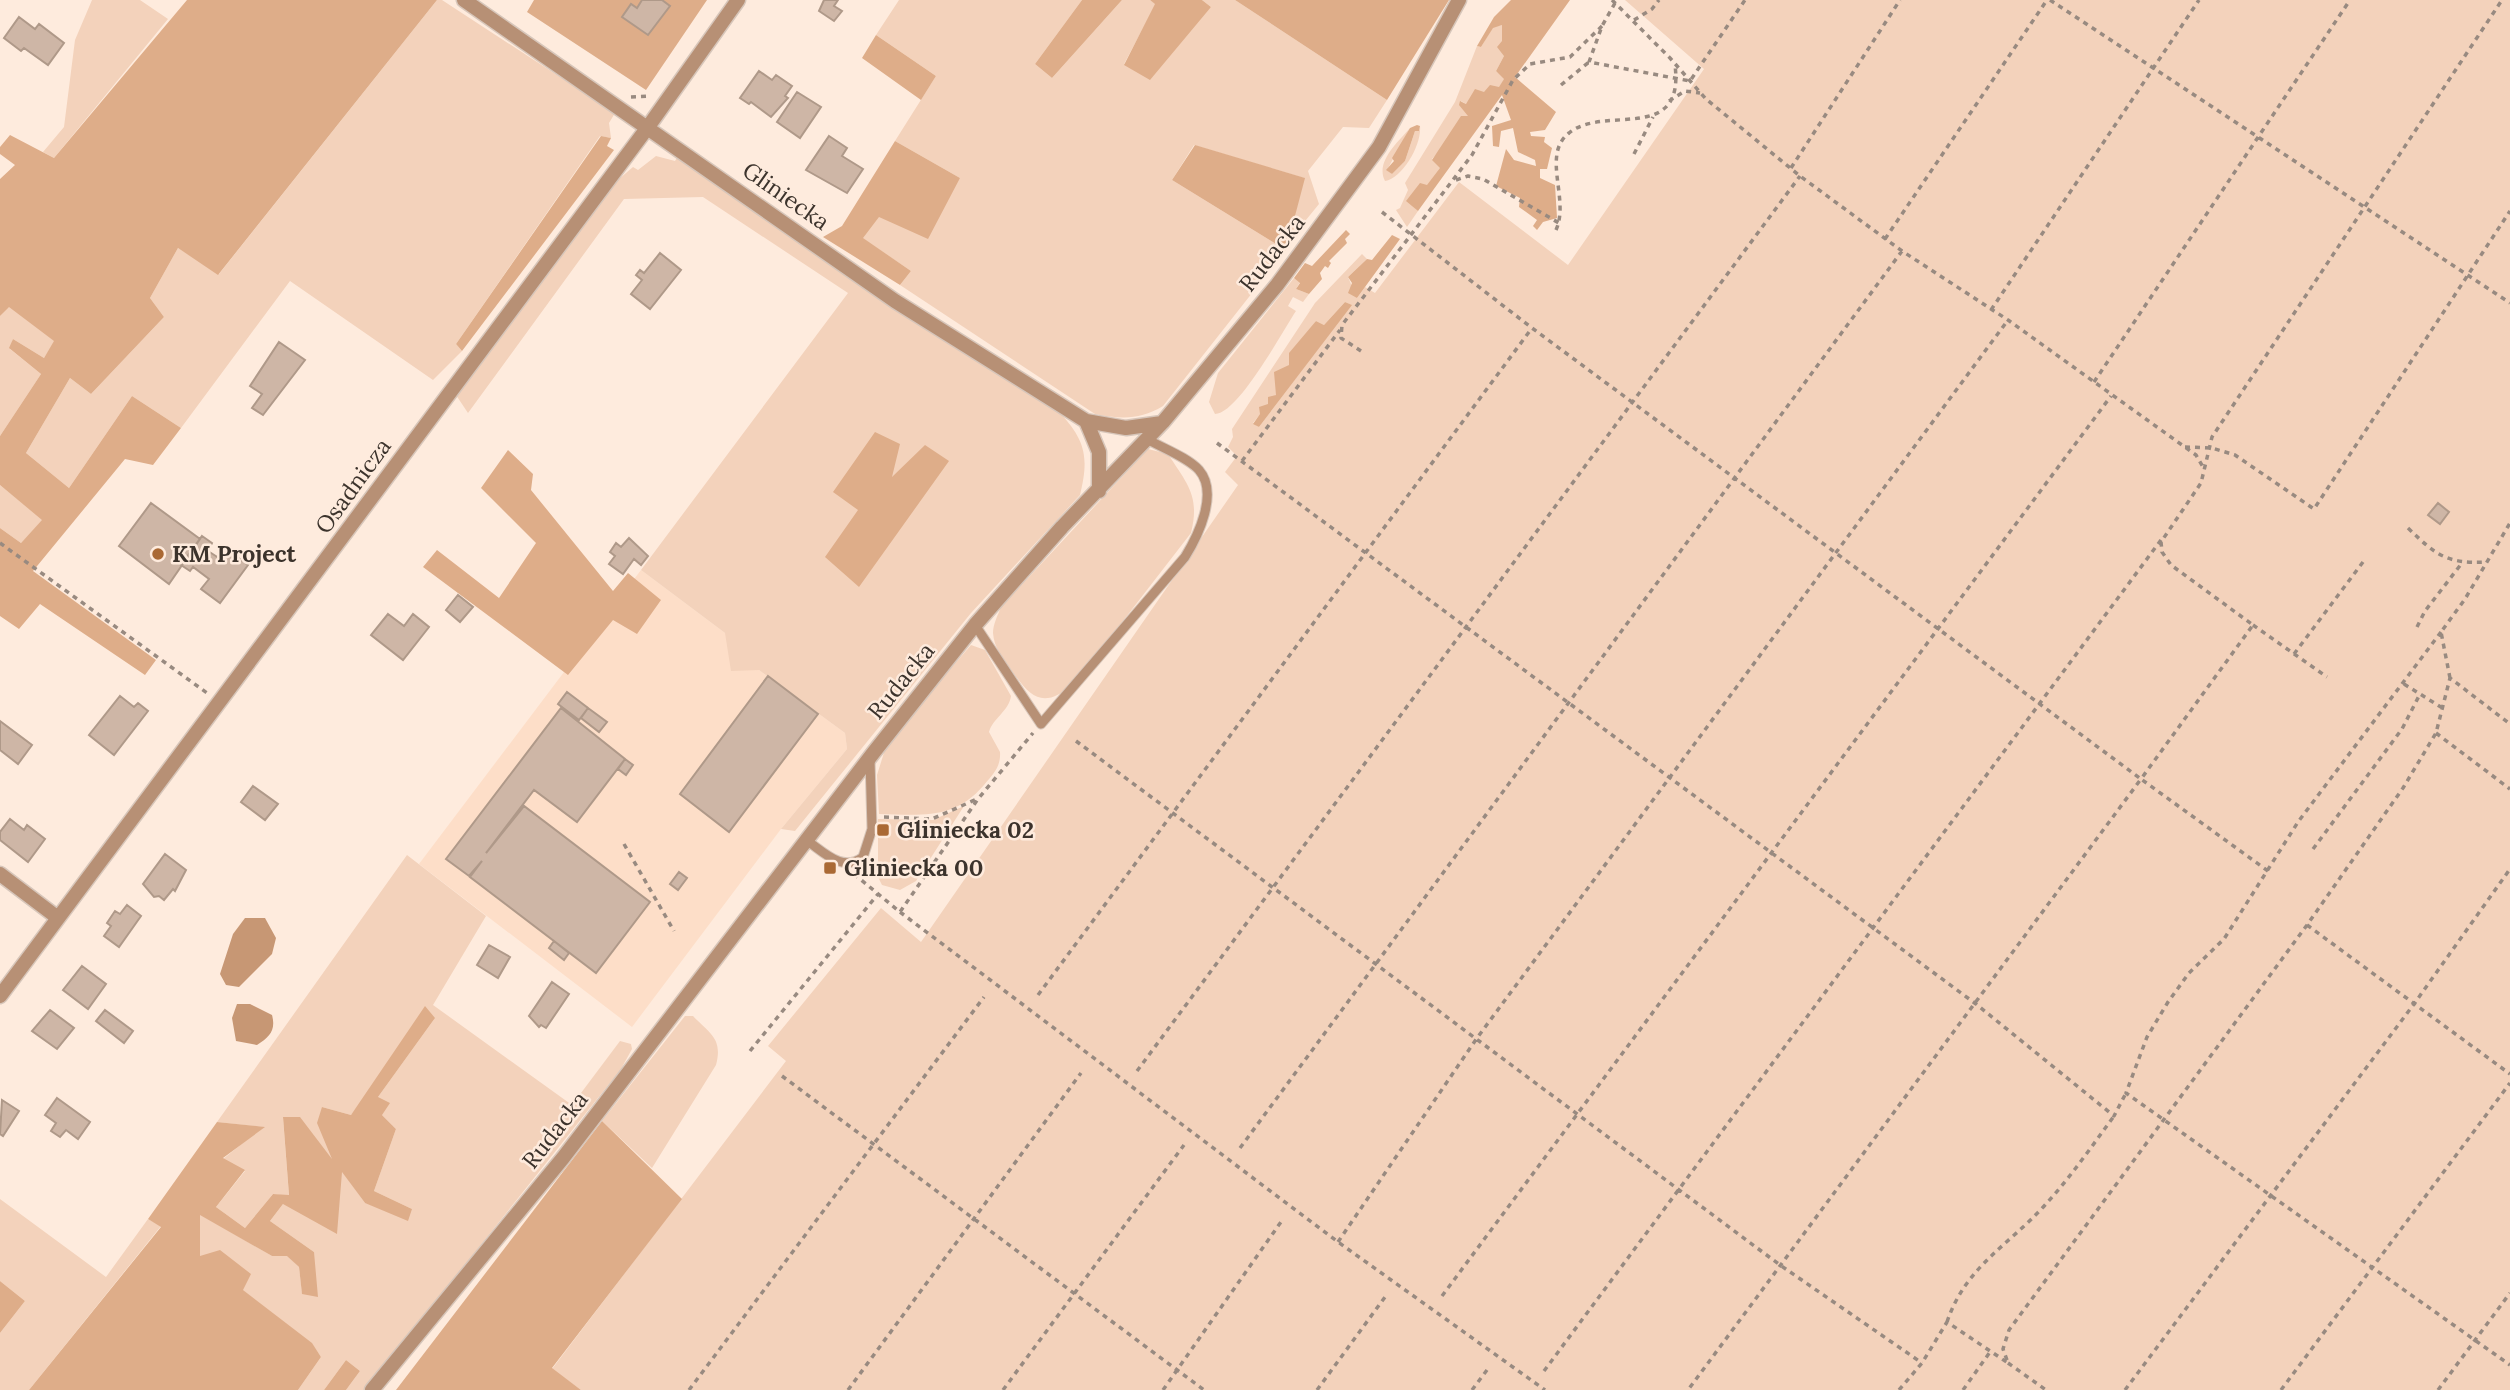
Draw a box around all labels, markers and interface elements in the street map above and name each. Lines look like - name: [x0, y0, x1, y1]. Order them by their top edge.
- street label: Gliniecka: [737, 155, 835, 236]
- street label: Rudacka: [1232, 208, 1311, 297]
- street label: Osadnicza: [308, 432, 397, 539]
- place label: KM Project: [172, 539, 297, 568]
- marker: KM Project: [150, 546, 166, 562]
- street label: Rudacka: [861, 636, 940, 725]
- place label: Gliniecka 02: [897, 815, 1034, 844]
- marker: Gliniecka 02: [875, 822, 891, 838]
- place label: Gliniecka 00: [844, 853, 983, 882]
- marker: Gliniecka 00: [822, 860, 838, 876]
- street label: Rudacka: [515, 1085, 594, 1174]

